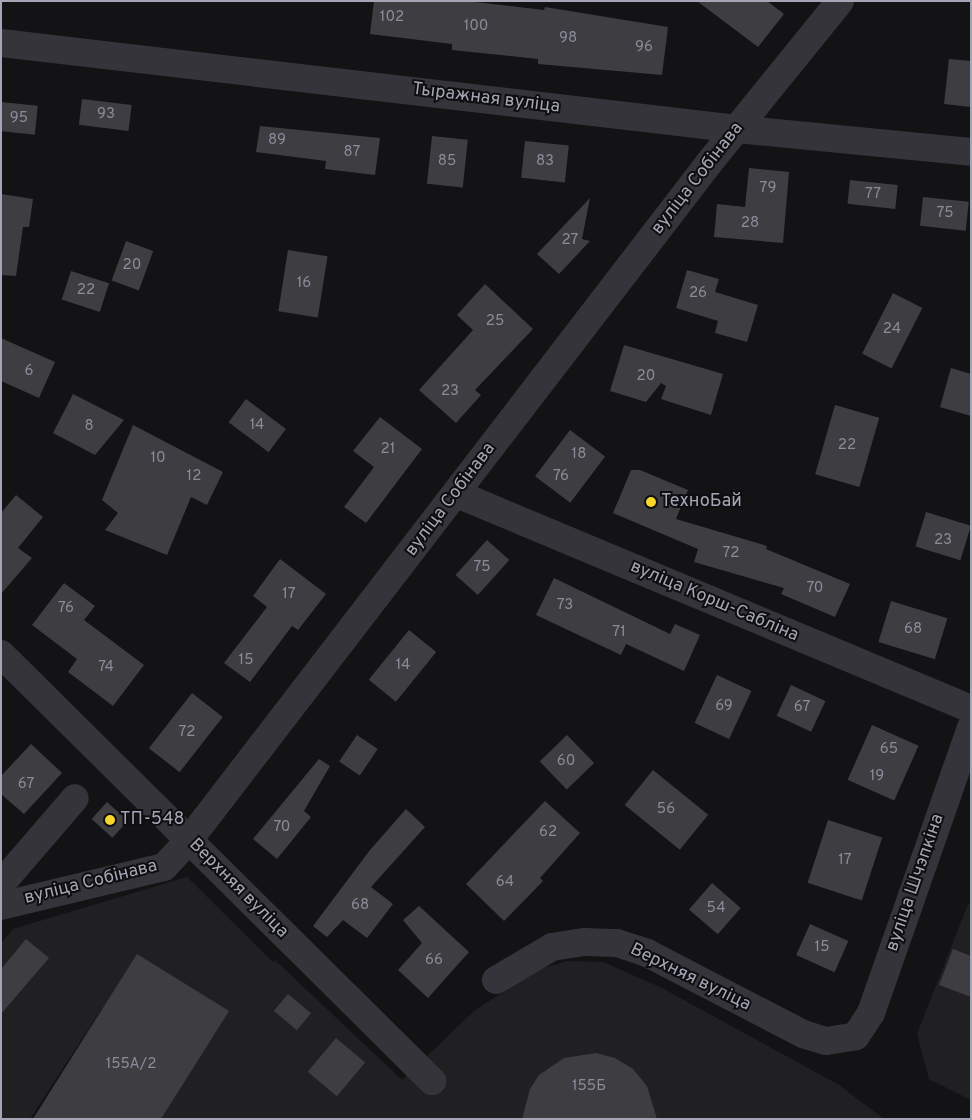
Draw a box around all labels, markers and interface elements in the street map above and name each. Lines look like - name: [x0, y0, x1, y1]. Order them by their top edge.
- house number: 102: [380, 9, 404, 27]
- house number: 100: [464, 18, 488, 36]
- house number: 98: [559, 30, 577, 48]
- house number: 96: [635, 39, 653, 57]
- street label: Тыражная вуліца: [411, 79, 561, 119]
- house number: 93: [97, 106, 115, 124]
- house number: 95: [10, 110, 28, 128]
- street label: вуліца Собінава: [648, 119, 748, 239]
- house number: 89: [268, 132, 286, 150]
- house number: 87: [344, 144, 360, 162]
- house number: 85: [438, 153, 456, 171]
- house number: 83: [536, 153, 554, 171]
- house number: 79: [760, 180, 776, 198]
- house number: 77: [865, 186, 881, 204]
- house number: 75: [936, 205, 954, 223]
- house number: 28: [741, 215, 759, 233]
- house number: 27: [562, 232, 578, 250]
- house number: 20: [123, 257, 141, 275]
- house number: 16: [297, 275, 311, 293]
- house number: 22: [77, 282, 95, 300]
- house number: 26: [689, 285, 707, 303]
- house number: 25: [486, 313, 504, 331]
- house number: 24: [883, 321, 901, 339]
- house number: 6: [25, 363, 33, 381]
- house number: 20: [637, 368, 655, 386]
- house number: 23: [441, 383, 459, 401]
- house number: 14: [250, 417, 264, 435]
- house number: 8: [84, 418, 94, 436]
- house number: 22: [838, 437, 856, 455]
- street label: вуліца Собінава: [401, 439, 501, 561]
- house number: 21: [381, 441, 395, 459]
- house number: 18: [572, 446, 586, 464]
- house number: 10: [150, 450, 166, 468]
- house number: 12: [187, 468, 201, 486]
- house number: 76: [553, 468, 569, 486]
- place label: ТехноБай: [661, 491, 742, 513]
- marker: ТехноБай: [645, 496, 657, 508]
- house number: 23: [934, 532, 952, 550]
- house number: 72: [723, 545, 739, 563]
- street label: вуліца Корш-Сабліна: [627, 557, 801, 647]
- house number: 75: [473, 559, 491, 577]
- house number: 70: [806, 580, 824, 598]
- house number: 17: [282, 586, 296, 604]
- house number: 73: [557, 597, 573, 615]
- house number: 76: [58, 600, 74, 618]
- house number: 68: [904, 621, 922, 639]
- house number: 71: [612, 624, 626, 642]
- house number: 15: [239, 652, 253, 670]
- house number: 14: [396, 657, 410, 675]
- house number: 74: [98, 659, 114, 677]
- house number: 69: [715, 698, 733, 716]
- house number: 67: [794, 699, 810, 717]
- house number: 72: [179, 724, 195, 742]
- house number: 65: [880, 741, 898, 759]
- house number: 60: [557, 753, 575, 771]
- house number: 19: [870, 768, 884, 786]
- house number: 67: [18, 776, 34, 794]
- house number: 56: [657, 801, 675, 819]
- place label: ТП-548: [120, 809, 185, 831]
- street label: вуліца Шчэпкіна: [882, 811, 950, 955]
- marker: ТП-548: [104, 814, 116, 826]
- house number: 70: [273, 819, 291, 837]
- house number: 62: [539, 824, 557, 842]
- street label: Верхняя вуліца: [184, 835, 292, 943]
- house number: 17: [838, 852, 852, 870]
- street label: вуліца Собінава: [22, 856, 160, 910]
- house number: 64: [496, 874, 514, 892]
- house number: 68: [351, 897, 369, 915]
- house number: 54: [707, 900, 725, 918]
- street label: Верхняя вуліца: [626, 939, 754, 1017]
- house number: 15: [815, 939, 829, 957]
- house number: 66: [425, 952, 443, 970]
- house number: 155А/2: [106, 1056, 156, 1074]
- house number: 155Б: [572, 1078, 606, 1096]

